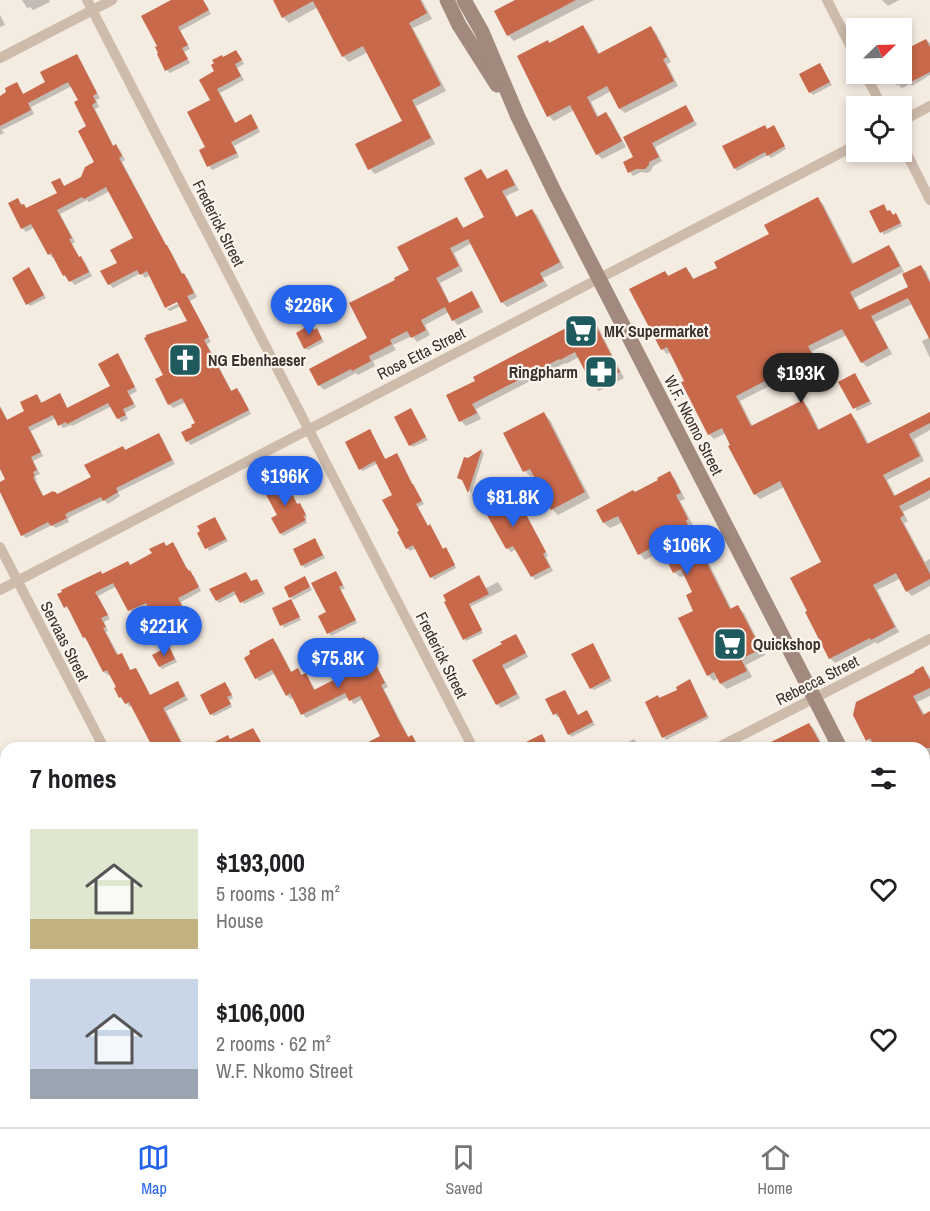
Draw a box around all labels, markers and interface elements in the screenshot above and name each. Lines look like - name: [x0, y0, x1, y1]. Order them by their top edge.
- north arrow: [846, 18, 912, 84]
- map controls: [846, 18, 912, 162]
- button: locate: [846, 96, 912, 162]
- street label: Frederick Street: [188, 176, 250, 270]
- pin: $226K: [267, 285, 351, 336]
- text: $226K: [285, 291, 333, 318]
- supermarket icon: MK Supermarket: [563, 313, 599, 349]
- place label: MK Supermarket: [604, 320, 709, 342]
- street label: Rose Etta Street: [373, 321, 469, 385]
- church icon: NG Ebenhaeser: [167, 342, 203, 378]
- place label: NG Ebenhaeser: [208, 349, 307, 371]
- pin: $193K: [759, 353, 843, 404]
- pharmacy icon: Ringpharm: [583, 354, 619, 390]
- text: $193K: [777, 359, 825, 386]
- place label: Ringpharm: [509, 361, 578, 383]
- street label: W.F. Nkomo Street: [659, 371, 729, 479]
- pin: $196K: [243, 456, 327, 507]
- text: $196K: [261, 462, 309, 489]
- pin: $81.8K: [464, 477, 562, 528]
- text: $81.8K: [487, 483, 539, 510]
- pin: $106K: [645, 525, 729, 576]
- text: $106K: [663, 531, 711, 558]
- street label: Servaas Street: [35, 597, 95, 685]
- pin: $221K: [122, 606, 206, 657]
- street label: Frederick Street: [411, 608, 473, 702]
- text: $221K: [140, 612, 188, 639]
- supermarket icon: Quickshop: [712, 626, 748, 662]
- place label: Quickshop: [753, 633, 821, 655]
- pin: $75.8K: [289, 638, 387, 689]
- text: $75.8K: [312, 644, 364, 671]
- street label: Rebecca Street: [772, 650, 863, 710]
- text: 7 homes: [30, 761, 117, 796]
- icon: filters: [867, 762, 900, 795]
- text: $193,000: [216, 845, 305, 880]
- icon: home: [78, 853, 150, 925]
- icon: heart: [867, 873, 900, 906]
- text: 5 rooms · 138 m²: [216, 880, 340, 907]
- text: House: [216, 907, 263, 934]
- text: $106,000: [216, 995, 305, 1030]
- icon: home: [78, 1003, 150, 1075]
- icon: heart: [867, 1023, 900, 1056]
- text: 2 rooms · 62 m²: [216, 1030, 331, 1057]
- text: W.F. Nkomo Street: [216, 1057, 353, 1084]
- tab: Map: [137, 1141, 170, 1199]
- tab: Saved: [445, 1141, 483, 1199]
- tab: Home: [758, 1141, 793, 1199]

